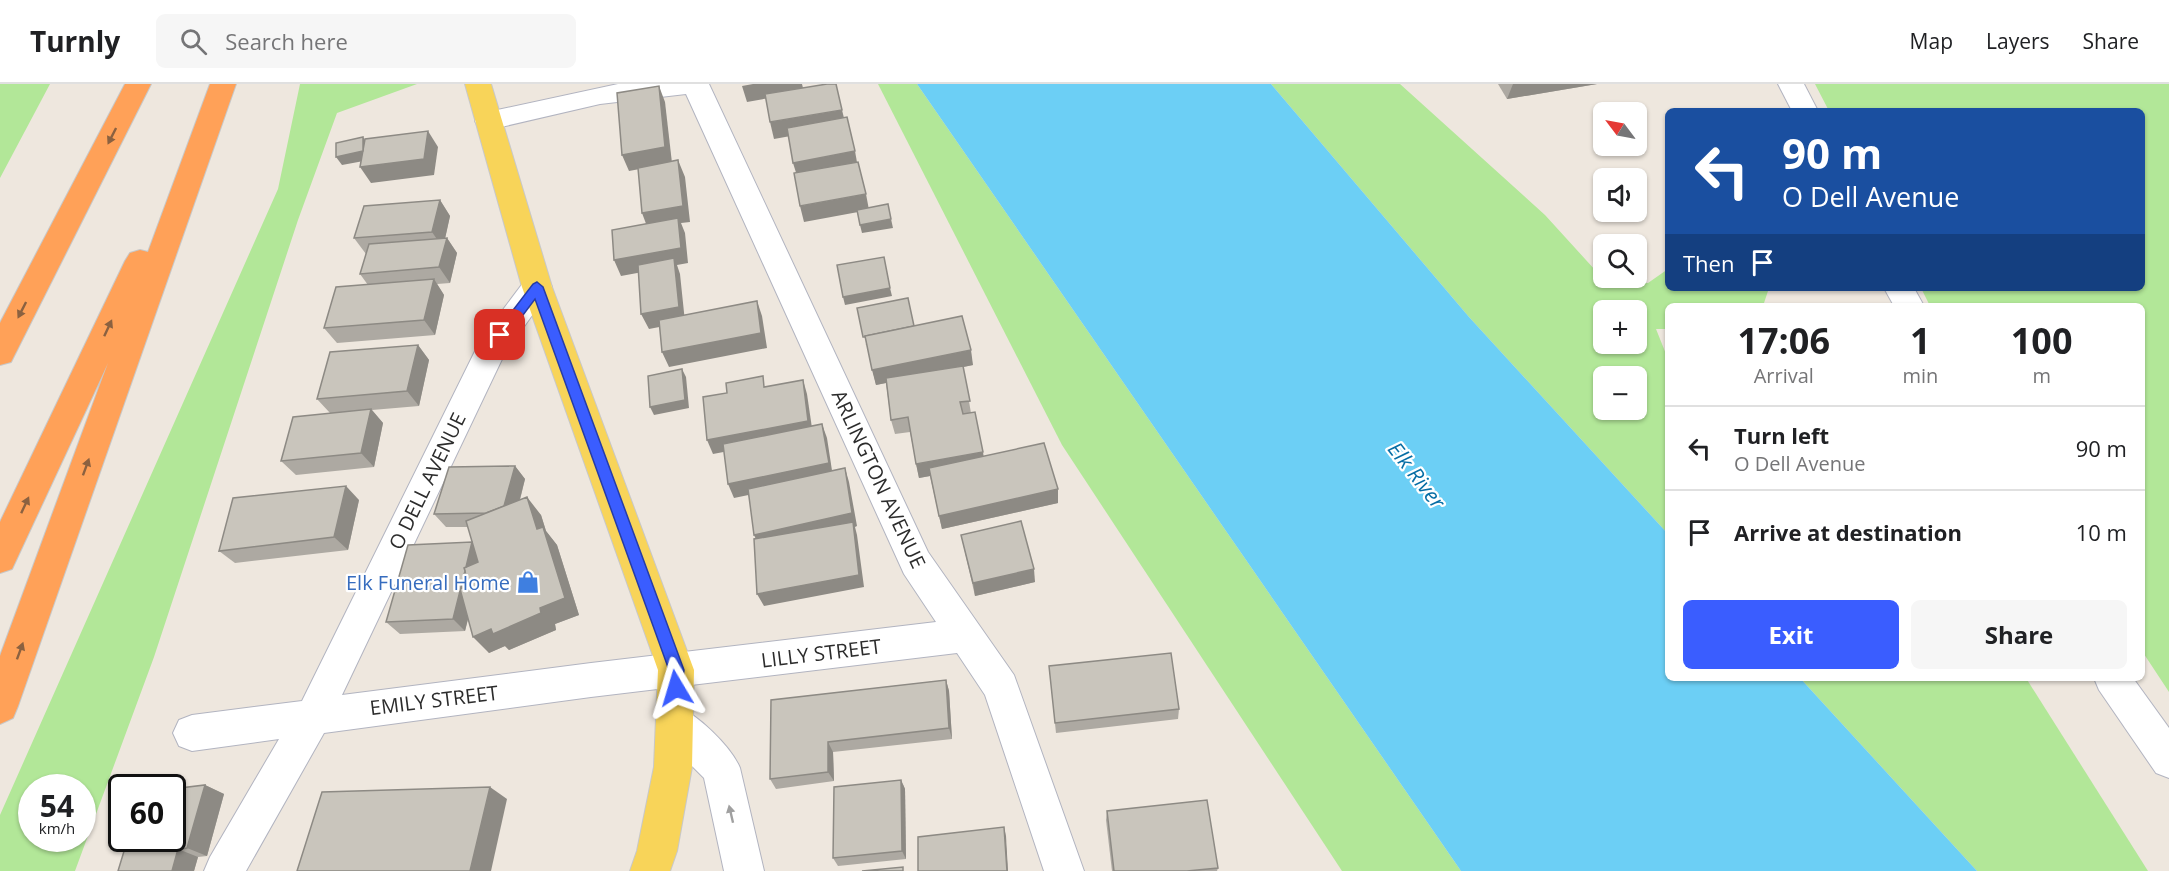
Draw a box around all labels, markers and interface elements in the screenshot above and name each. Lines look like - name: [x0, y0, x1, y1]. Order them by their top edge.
- search box: [156, 14, 576, 68]
- text: Turnly: [30, 22, 120, 60]
- icon: search: [177, 25, 210, 58]
- text: Search here: [225, 26, 348, 56]
- text: Map: [1910, 27, 1953, 55]
- text: Layers: [1986, 27, 2050, 55]
- text: Share: [2083, 27, 2139, 55]
- north arrow: [1593, 102, 1647, 156]
- map controls: [1593, 102, 1647, 420]
- text: 90 m: [1782, 124, 1882, 181]
- one-way arrow: [107, 128, 117, 145]
- icon: left: [1683, 132, 1761, 210]
- button: sound: [1593, 168, 1647, 222]
- text: O Dell Avenue: [1782, 178, 1959, 215]
- button: search: [1593, 234, 1647, 288]
- icon: arrive: [1746, 246, 1779, 279]
- text: Then: [1683, 248, 1734, 278]
- button: +: [1593, 300, 1647, 354]
- one-way arrow: [18, 301, 27, 318]
- pin: [474, 309, 525, 360]
- text: 17:06: [1737, 316, 1830, 365]
- text: 1: [1910, 316, 1931, 365]
- text: 100: [2011, 316, 2073, 365]
- icon: arrive: [483, 318, 516, 351]
- one-way arrow: [104, 320, 113, 337]
- text: Arrival: [1754, 362, 1814, 389]
- text: min: [1902, 362, 1938, 389]
- text: m: [2032, 362, 2051, 389]
- button: −: [1593, 366, 1647, 420]
- street label: ARLINGTON AVENUE: [826, 385, 932, 573]
- street label: O DELL AVENUE: [382, 408, 472, 554]
- text: Turn left: [1734, 420, 1829, 450]
- icon: left: [1683, 432, 1716, 465]
- text: 90 m: [2076, 433, 2127, 463]
- water label: Elk River: [1382, 436, 1452, 515]
- text: O Dell Avenue: [1734, 450, 1865, 477]
- one-way arrow: [81, 458, 91, 476]
- one-way arrow: [20, 496, 29, 513]
- icon: arrive: [1683, 516, 1716, 549]
- text: Arrive at destination: [1734, 517, 1962, 547]
- text: 10 m: [2076, 517, 2127, 547]
- place label: Elk Funeral Home: [346, 569, 510, 596]
- shop icon: Elk Funeral Home: [515, 569, 541, 595]
- button: Exit: [1683, 600, 1899, 669]
- button: Share: [1911, 600, 2127, 669]
- street label: LILLY STREET: [759, 632, 883, 674]
- one-way arrow: [15, 641, 25, 659]
- position arrow: [644, 656, 708, 720]
- street label: EMILY STREET: [368, 679, 500, 721]
- speed limit sign: 60: [108, 774, 186, 852]
- text: 54: [40, 785, 74, 826]
- one-way arrow: [726, 804, 735, 823]
- text: km/h: [39, 818, 75, 838]

